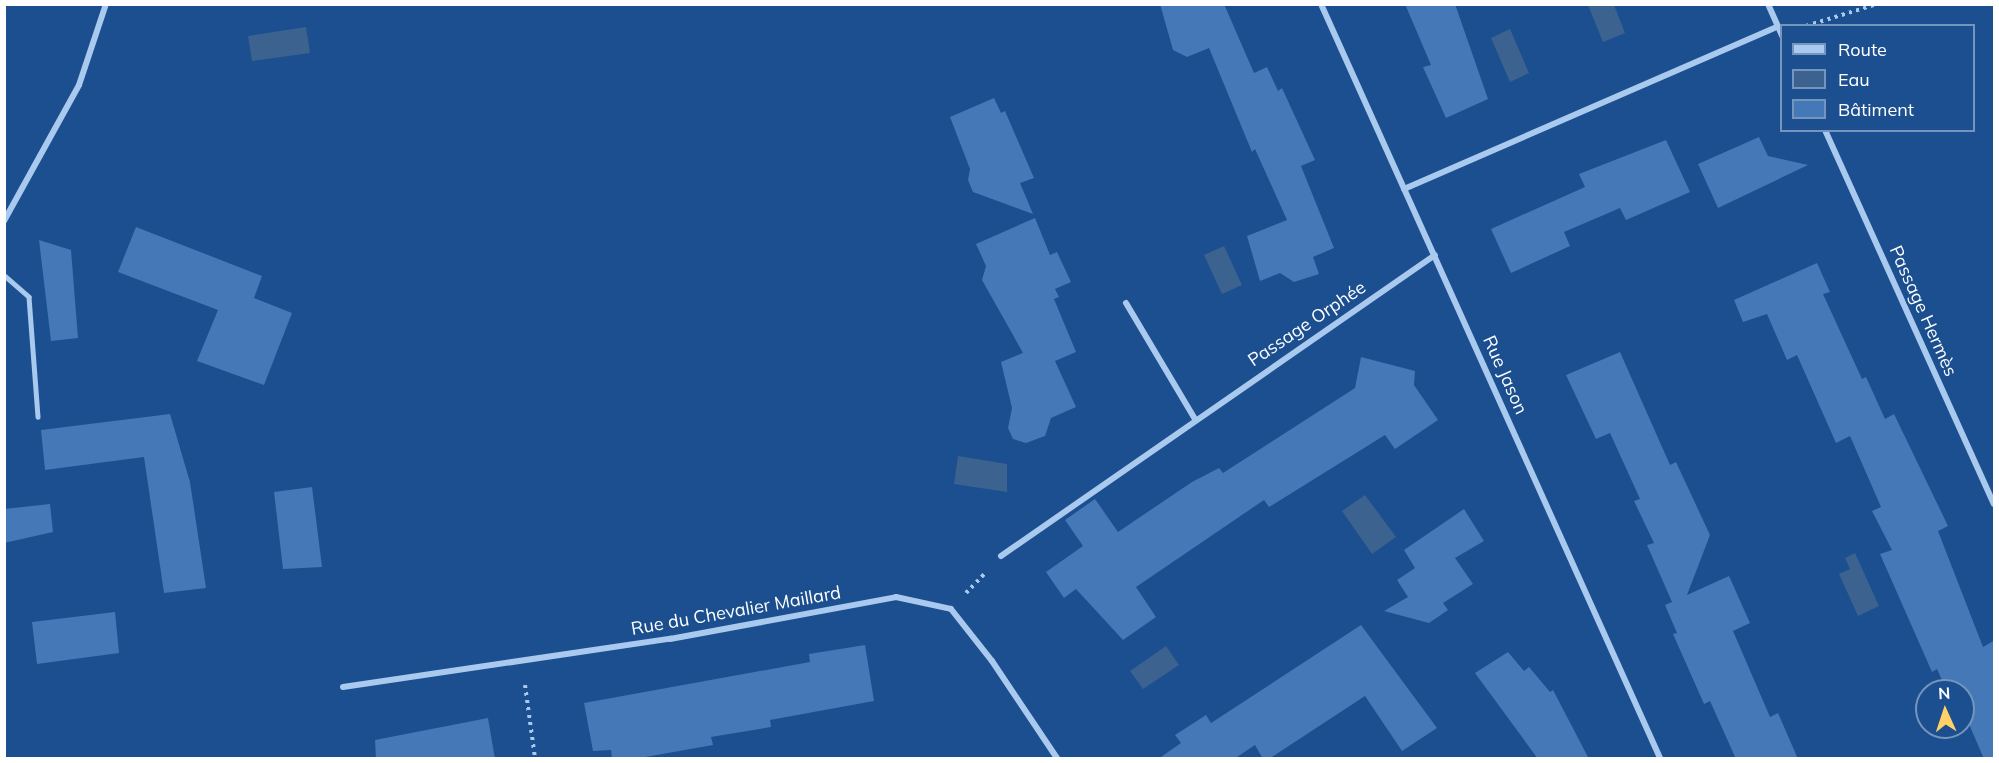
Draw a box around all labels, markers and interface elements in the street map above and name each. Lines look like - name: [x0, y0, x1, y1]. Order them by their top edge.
- legend: [1780, 24, 1975, 132]
- text: Route: [1838, 38, 1887, 61]
- text: Eau: [1838, 68, 1870, 91]
- text: Bâtiment: [1838, 98, 1914, 121]
- street label: Passage Hermès: [1885, 242, 1961, 380]
- street label: Passage Orphée: [1244, 277, 1370, 371]
- street label: Rue Jason: [1478, 332, 1532, 418]
- street label: Rue du Chevalier Maillard: [629, 582, 843, 640]
- north arrow: [1915, 679, 1975, 739]
- text: N: [1938, 683, 1951, 703]

